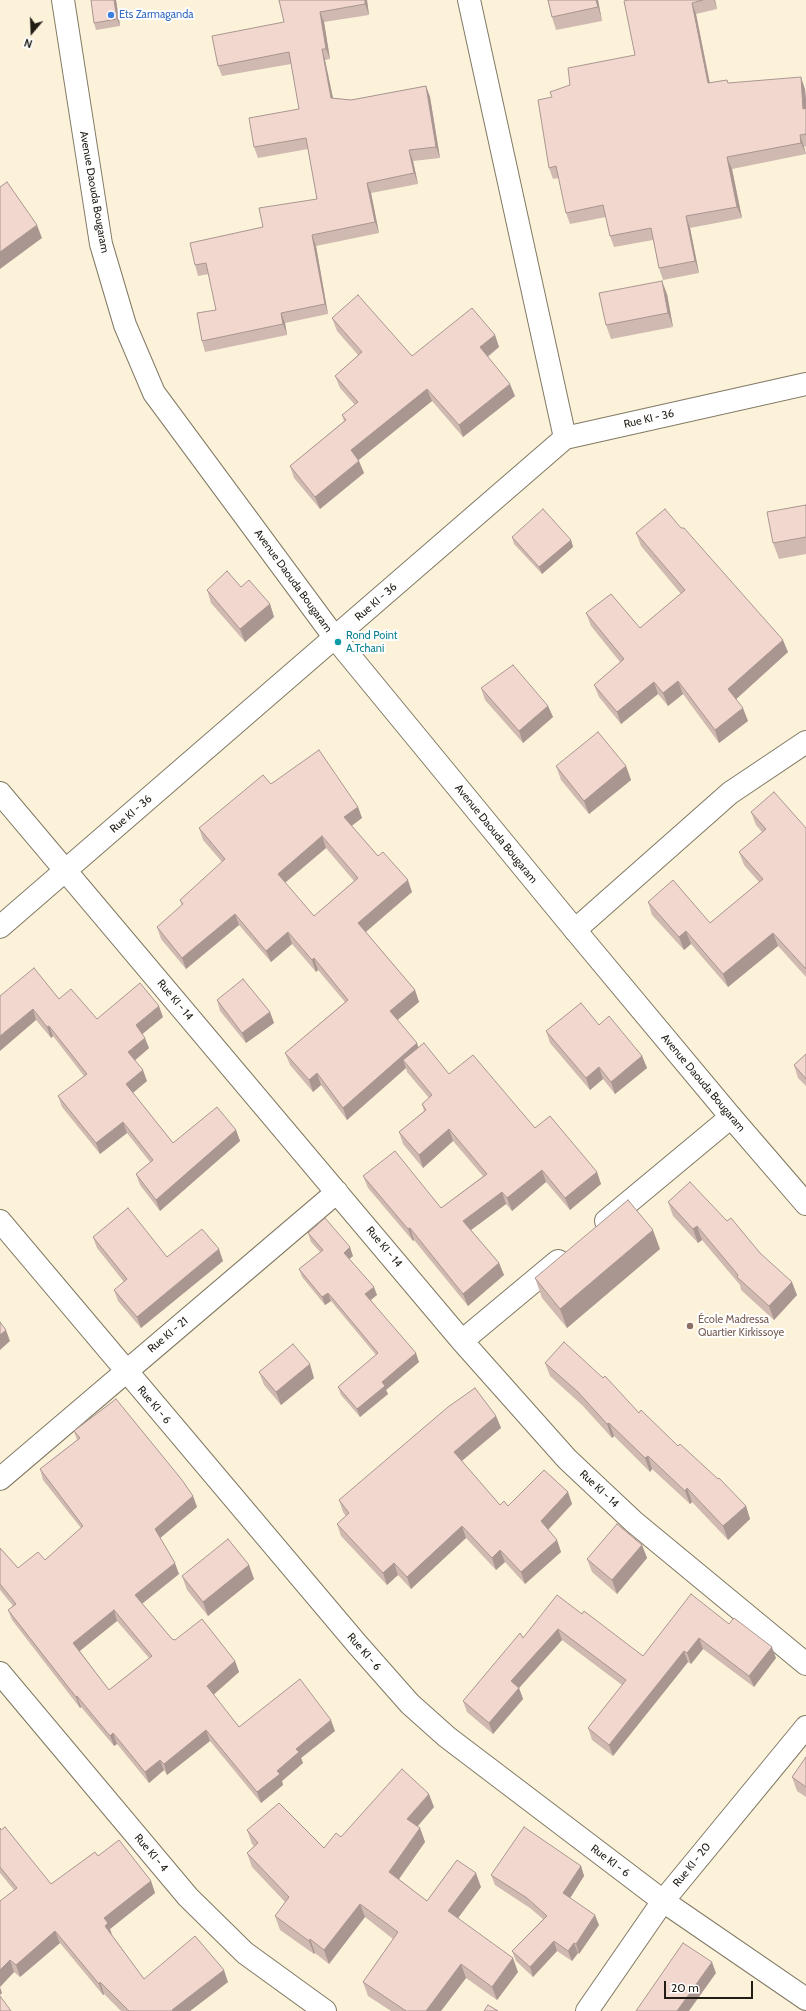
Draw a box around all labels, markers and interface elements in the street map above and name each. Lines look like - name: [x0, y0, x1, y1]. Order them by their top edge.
- place label: Ets Zarmaganda: [119, 8, 194, 22]
- marker: Ets Zarmaganda: [106, 10, 116, 20]
- north arrow: [12, 12, 52, 52]
- text: N: [22, 35, 34, 51]
- street label: Avenue Daouda Bougaram: [77, 130, 111, 254]
- street label: Rue KI - 36: [623, 407, 675, 431]
- street label: Avenue Daouda Bougaram: [251, 527, 335, 635]
- street label: Rue KI - 36: [352, 580, 400, 624]
- place label: Rond Point A.Tchani: [346, 629, 398, 655]
- marker: Rond Point A.Tchani: [333, 637, 343, 647]
- street label: Avenue Daouda Bougaram: [452, 782, 540, 886]
- street label: Rue KI - 36: [107, 792, 155, 836]
- street label: Rue KI - 14: [154, 977, 196, 1023]
- street label: Avenue Daouda Bougaram: [658, 1031, 748, 1135]
- street label: Rue KI - 14: [363, 1224, 405, 1270]
- place label: École Madressa Quartier Kirkissoye: [698, 1313, 784, 1339]
- street label: Rue KI - 21: [145, 1314, 191, 1356]
- marker: École Madressa Quartier Kirkissoye: [685, 1321, 695, 1331]
- street label: Rue KI - 6: [134, 1383, 174, 1427]
- street label: Rue KI - 14: [577, 1467, 621, 1511]
- street label: Rue KI - 6: [344, 1631, 384, 1673]
- street label: Rue KI - 4: [131, 1831, 171, 1875]
- street label: Rue KI - 20: [670, 1840, 714, 1890]
- street label: Rue KI - 6: [588, 1842, 632, 1880]
- scale bar: [666, 1973, 755, 1999]
- text: 20 m: [671, 1980, 699, 1995]

